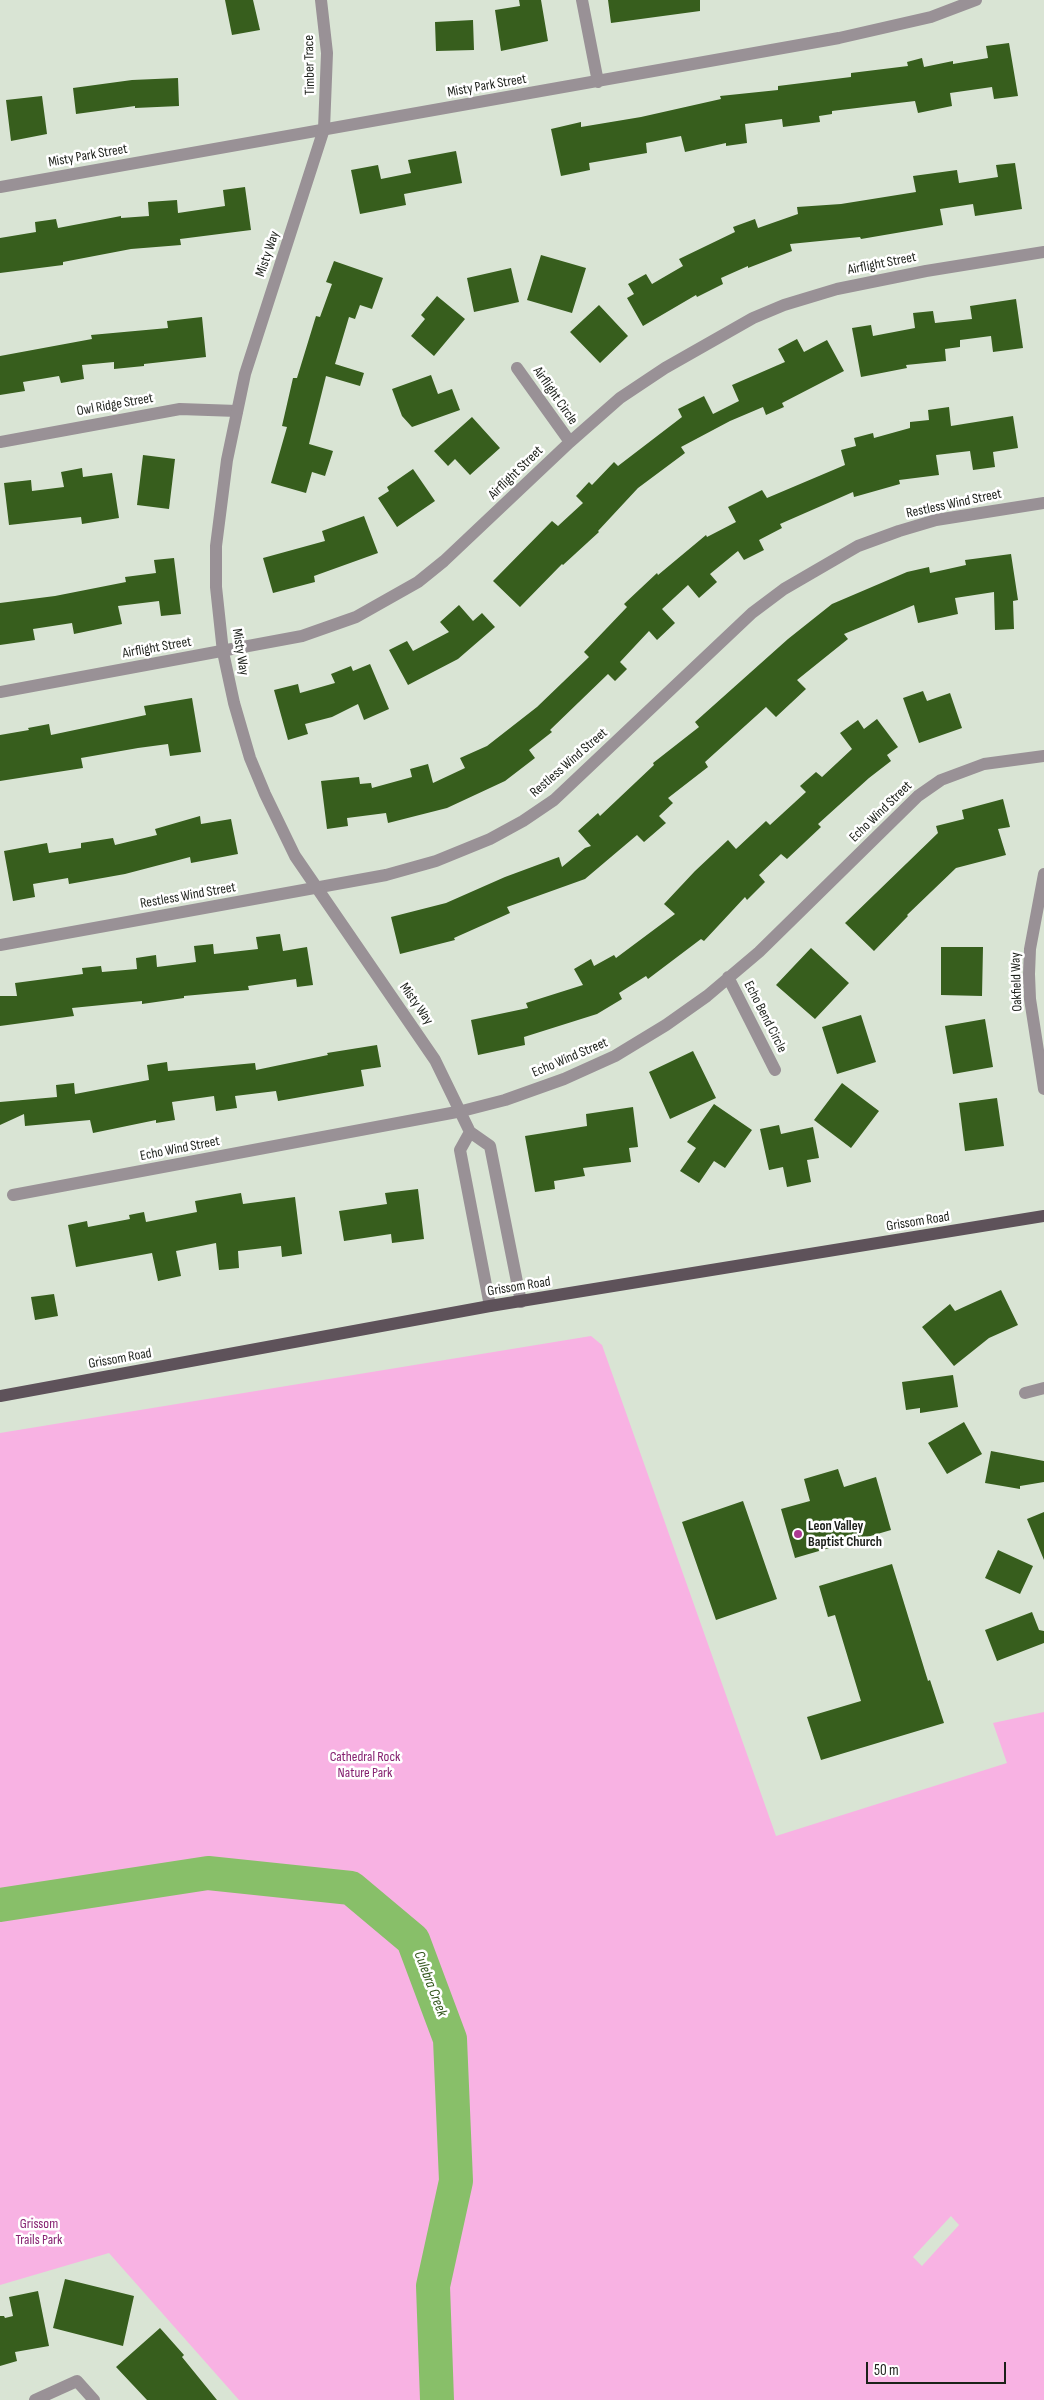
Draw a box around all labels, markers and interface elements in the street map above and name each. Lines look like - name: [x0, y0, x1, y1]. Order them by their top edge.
- street label: Timber Trace: [301, 35, 319, 95]
- street label: Misty Park Street: [446, 71, 528, 101]
- street label: Misty Park Street: [47, 141, 129, 171]
- street label: Misty Way: [252, 229, 284, 279]
- street label: Airflight Street: [846, 249, 918, 279]
- street label: Airflight Circle: [529, 364, 581, 428]
- street label: Owl Ridge Street: [75, 390, 155, 420]
- street label: Airflight Street: [485, 443, 547, 503]
- street label: Restless Wind Street: [905, 486, 1003, 522]
- street label: Misty Way: [228, 627, 252, 677]
- street label: Airflight Street: [121, 634, 193, 662]
- street label: Restless Wind Street: [527, 725, 611, 801]
- street label: Echo Wind Street: [846, 778, 916, 846]
- street label: Restless Wind Street: [139, 879, 237, 913]
- street label: Oakfield Way: [1008, 952, 1026, 1012]
- street label: Echo Bend Circle: [740, 978, 790, 1056]
- street label: Misty Way: [396, 980, 436, 1028]
- street label: Echo Wind Street: [530, 1035, 610, 1081]
- street label: Echo Wind Street: [139, 1133, 221, 1165]
- street label: Grissom Road: [885, 1209, 951, 1235]
- street label: Grissom Road: [486, 1274, 552, 1300]
- street label: Grissom Road: [87, 1345, 153, 1373]
- place label: Leon Valley Baptist Church: [808, 1518, 882, 1550]
- marker: Leon Valley Baptist Church: [792, 1528, 804, 1540]
- park label: Cathedral Rock Nature Park: [330, 1749, 400, 1781]
- water label: Culebra Creek: [409, 1949, 451, 2019]
- park label: Grissom Trails Park: [16, 2216, 62, 2248]
- scale bar: [869, 2352, 1009, 2384]
- text: 50 m: [874, 2361, 899, 2380]

